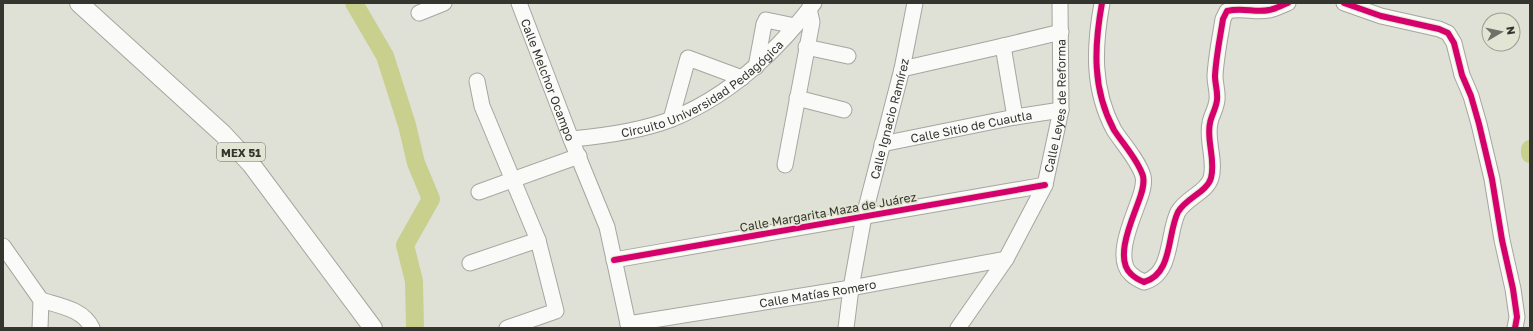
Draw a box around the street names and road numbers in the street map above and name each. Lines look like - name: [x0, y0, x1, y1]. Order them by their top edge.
- street label: Calle Melchor Ocampo: [518, 16, 578, 143]
- street label: Circuito Universidad Pedagógica: [620, 37, 786, 140]
- street label: Calle Leyes de Reforma: [1040, 39, 1069, 174]
- street label: Calle Ignacio Ramírez: [866, 57, 911, 181]
- street label: Calle Sitio de Cuautla: [909, 107, 1033, 146]
- road number: MEX 51: [217, 143, 265, 161]
- street label: Calle Margarita Maza de Juárez: [738, 189, 918, 235]
- street label: Calle Matías Romero: [758, 276, 877, 310]

